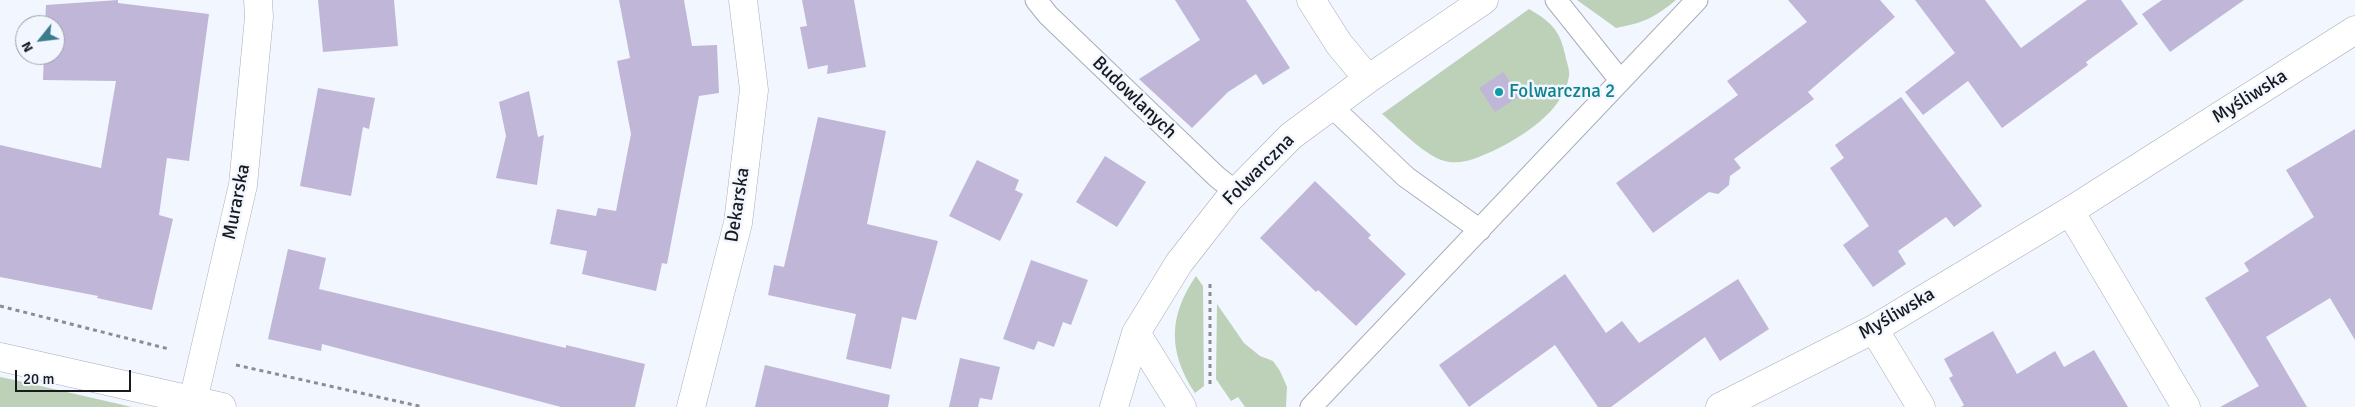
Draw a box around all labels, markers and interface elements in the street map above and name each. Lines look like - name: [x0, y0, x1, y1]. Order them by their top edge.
- north arrow: [15, 15, 65, 65]
- text: N: [18, 39, 37, 55]
- street label: Budowlanych: [1087, 52, 1181, 144]
- street label: Myśliwska: [2208, 65, 2292, 129]
- place label: Folwarczna 2: [1509, 81, 1615, 103]
- marker: Folwarczna 2: [1493, 86, 1505, 98]
- street label: Folwarczna: [1218, 129, 1300, 211]
- street label: Murarska: [218, 162, 256, 242]
- street label: Dekarska: [721, 166, 755, 244]
- street label: Myśliwska: [1855, 283, 1939, 345]
- scale bar: [18, 360, 134, 392]
- text: 20 m: [23, 370, 54, 388]

